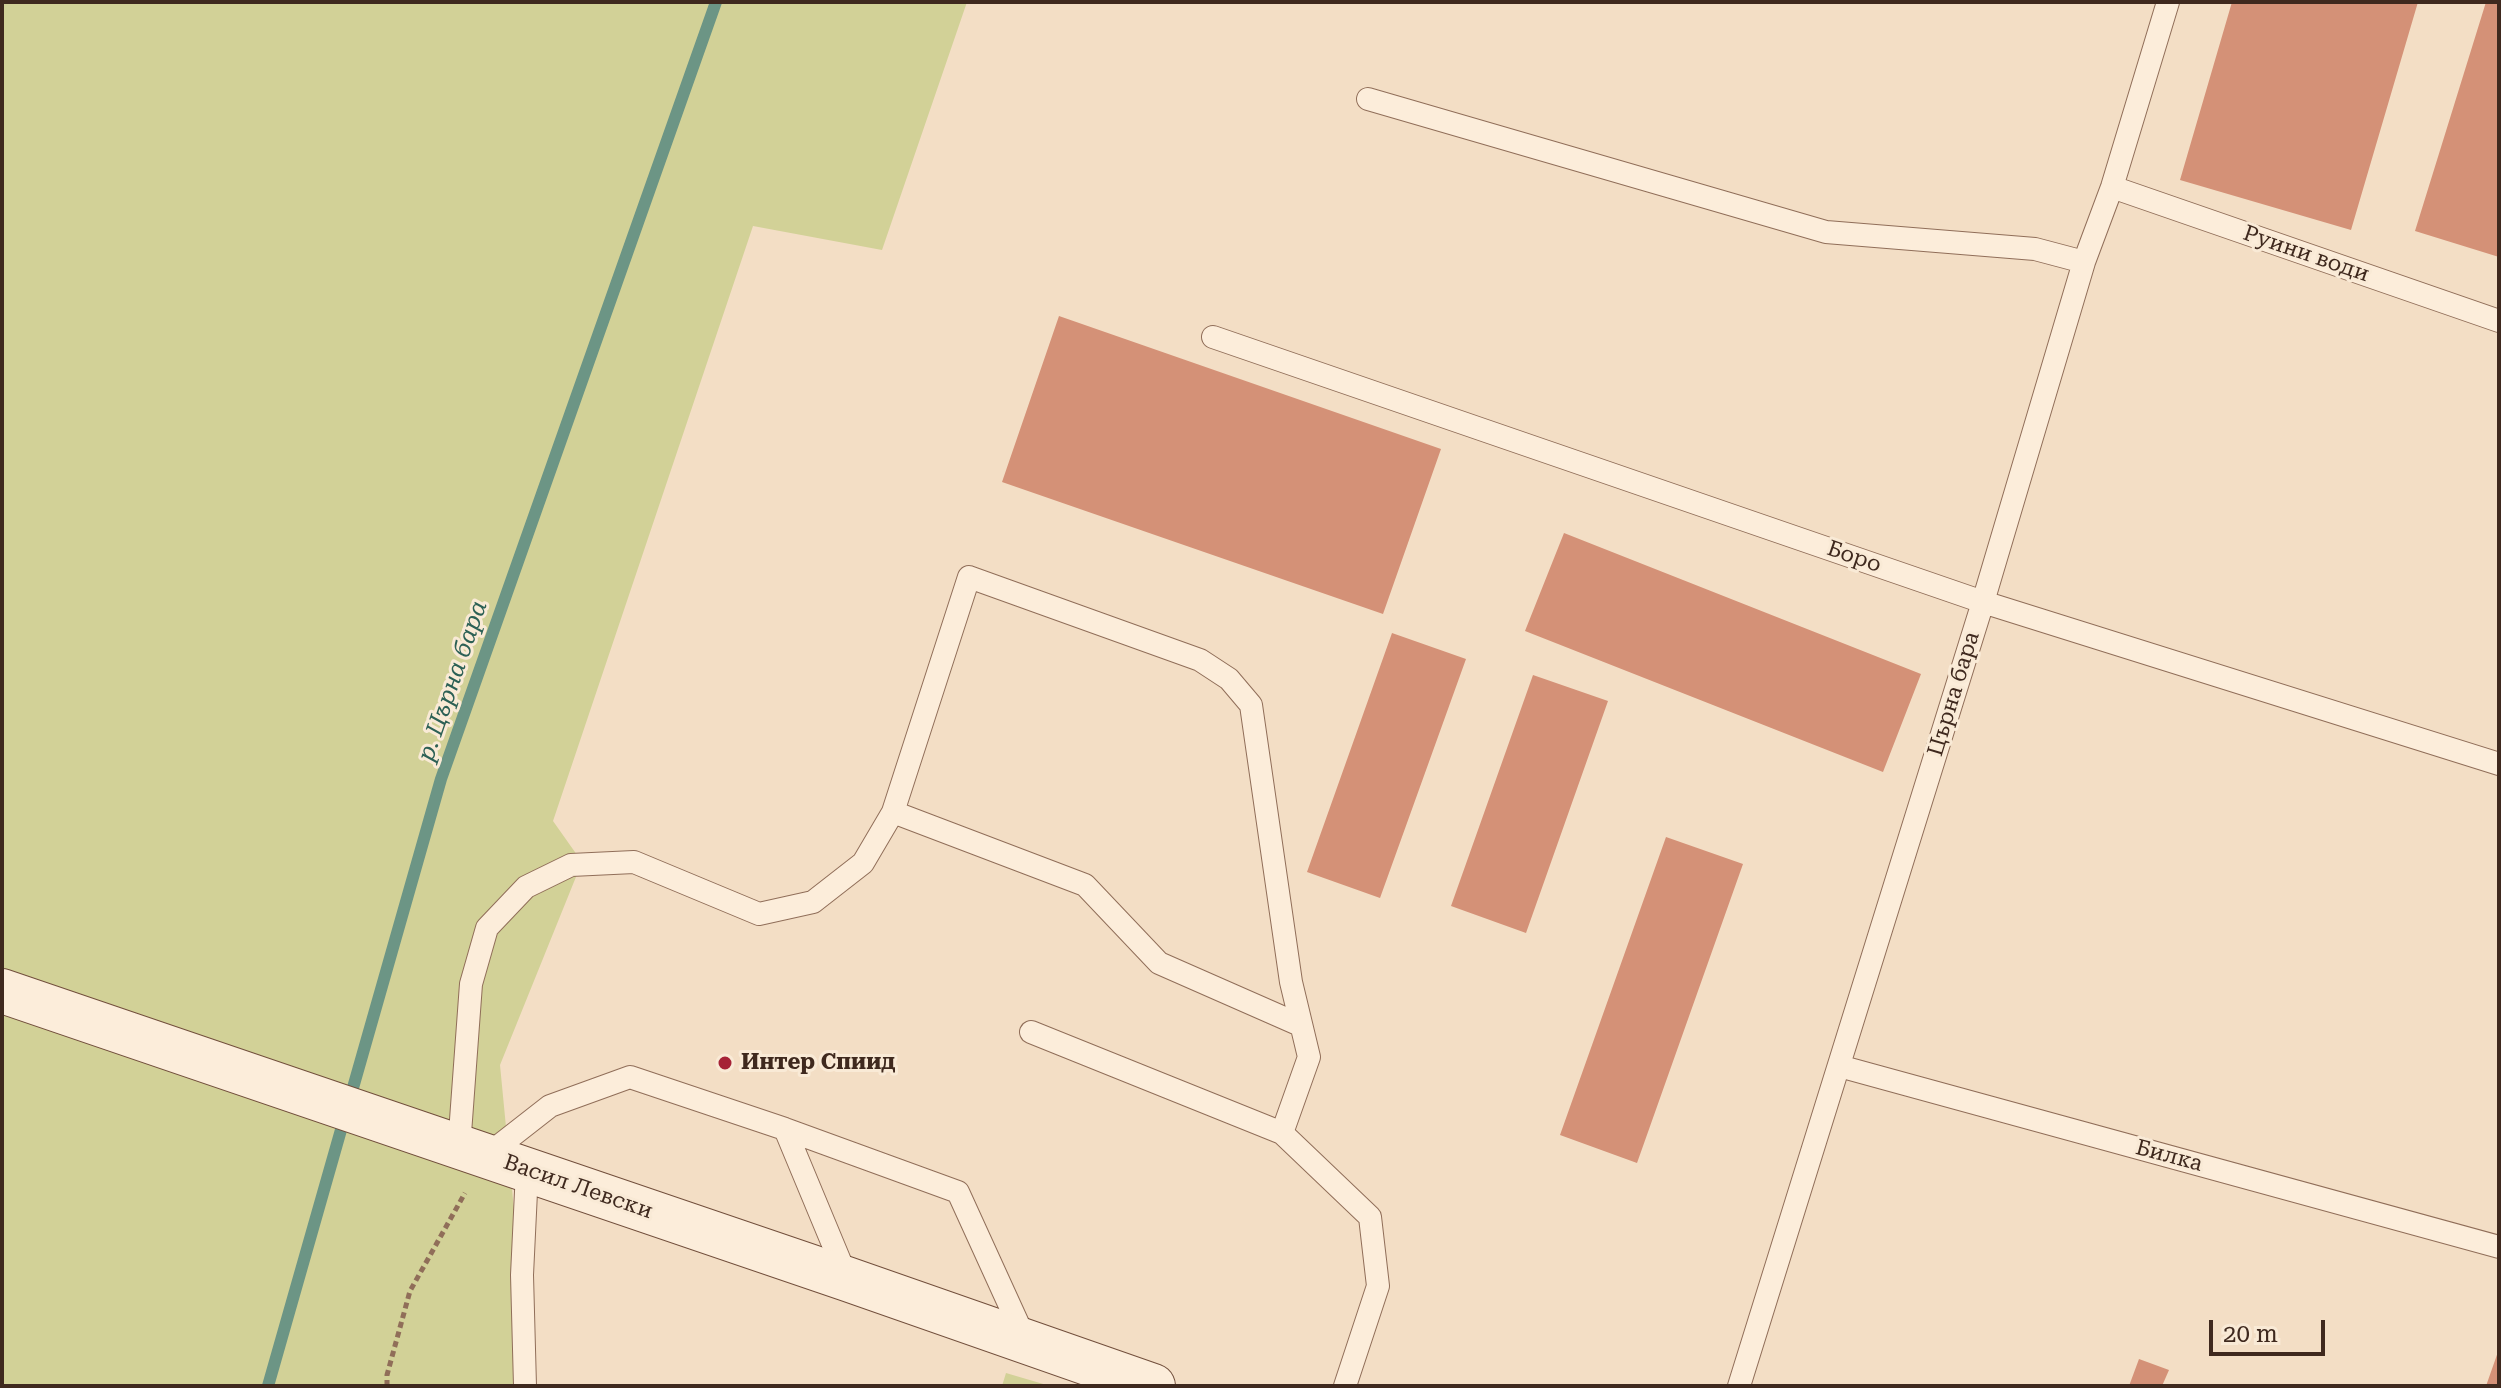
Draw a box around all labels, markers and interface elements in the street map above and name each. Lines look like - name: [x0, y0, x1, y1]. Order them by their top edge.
- street label: Руини води: [2239, 220, 2373, 288]
- street label: Боро: [1823, 535, 1885, 579]
- water label: р. Църна бара: [412, 597, 494, 765]
- street label: Църна бара: [1923, 629, 1985, 759]
- place label: Интер Спиид: [741, 1050, 895, 1076]
- marker: Интер Спиид: [716, 1054, 734, 1072]
- street label: Билка: [2133, 1134, 2205, 1178]
- street label: Васил Левски: [500, 1149, 656, 1225]
- scale bar: [2213, 1304, 2329, 1354]
- text: 20 m: [2223, 1320, 2278, 1348]

